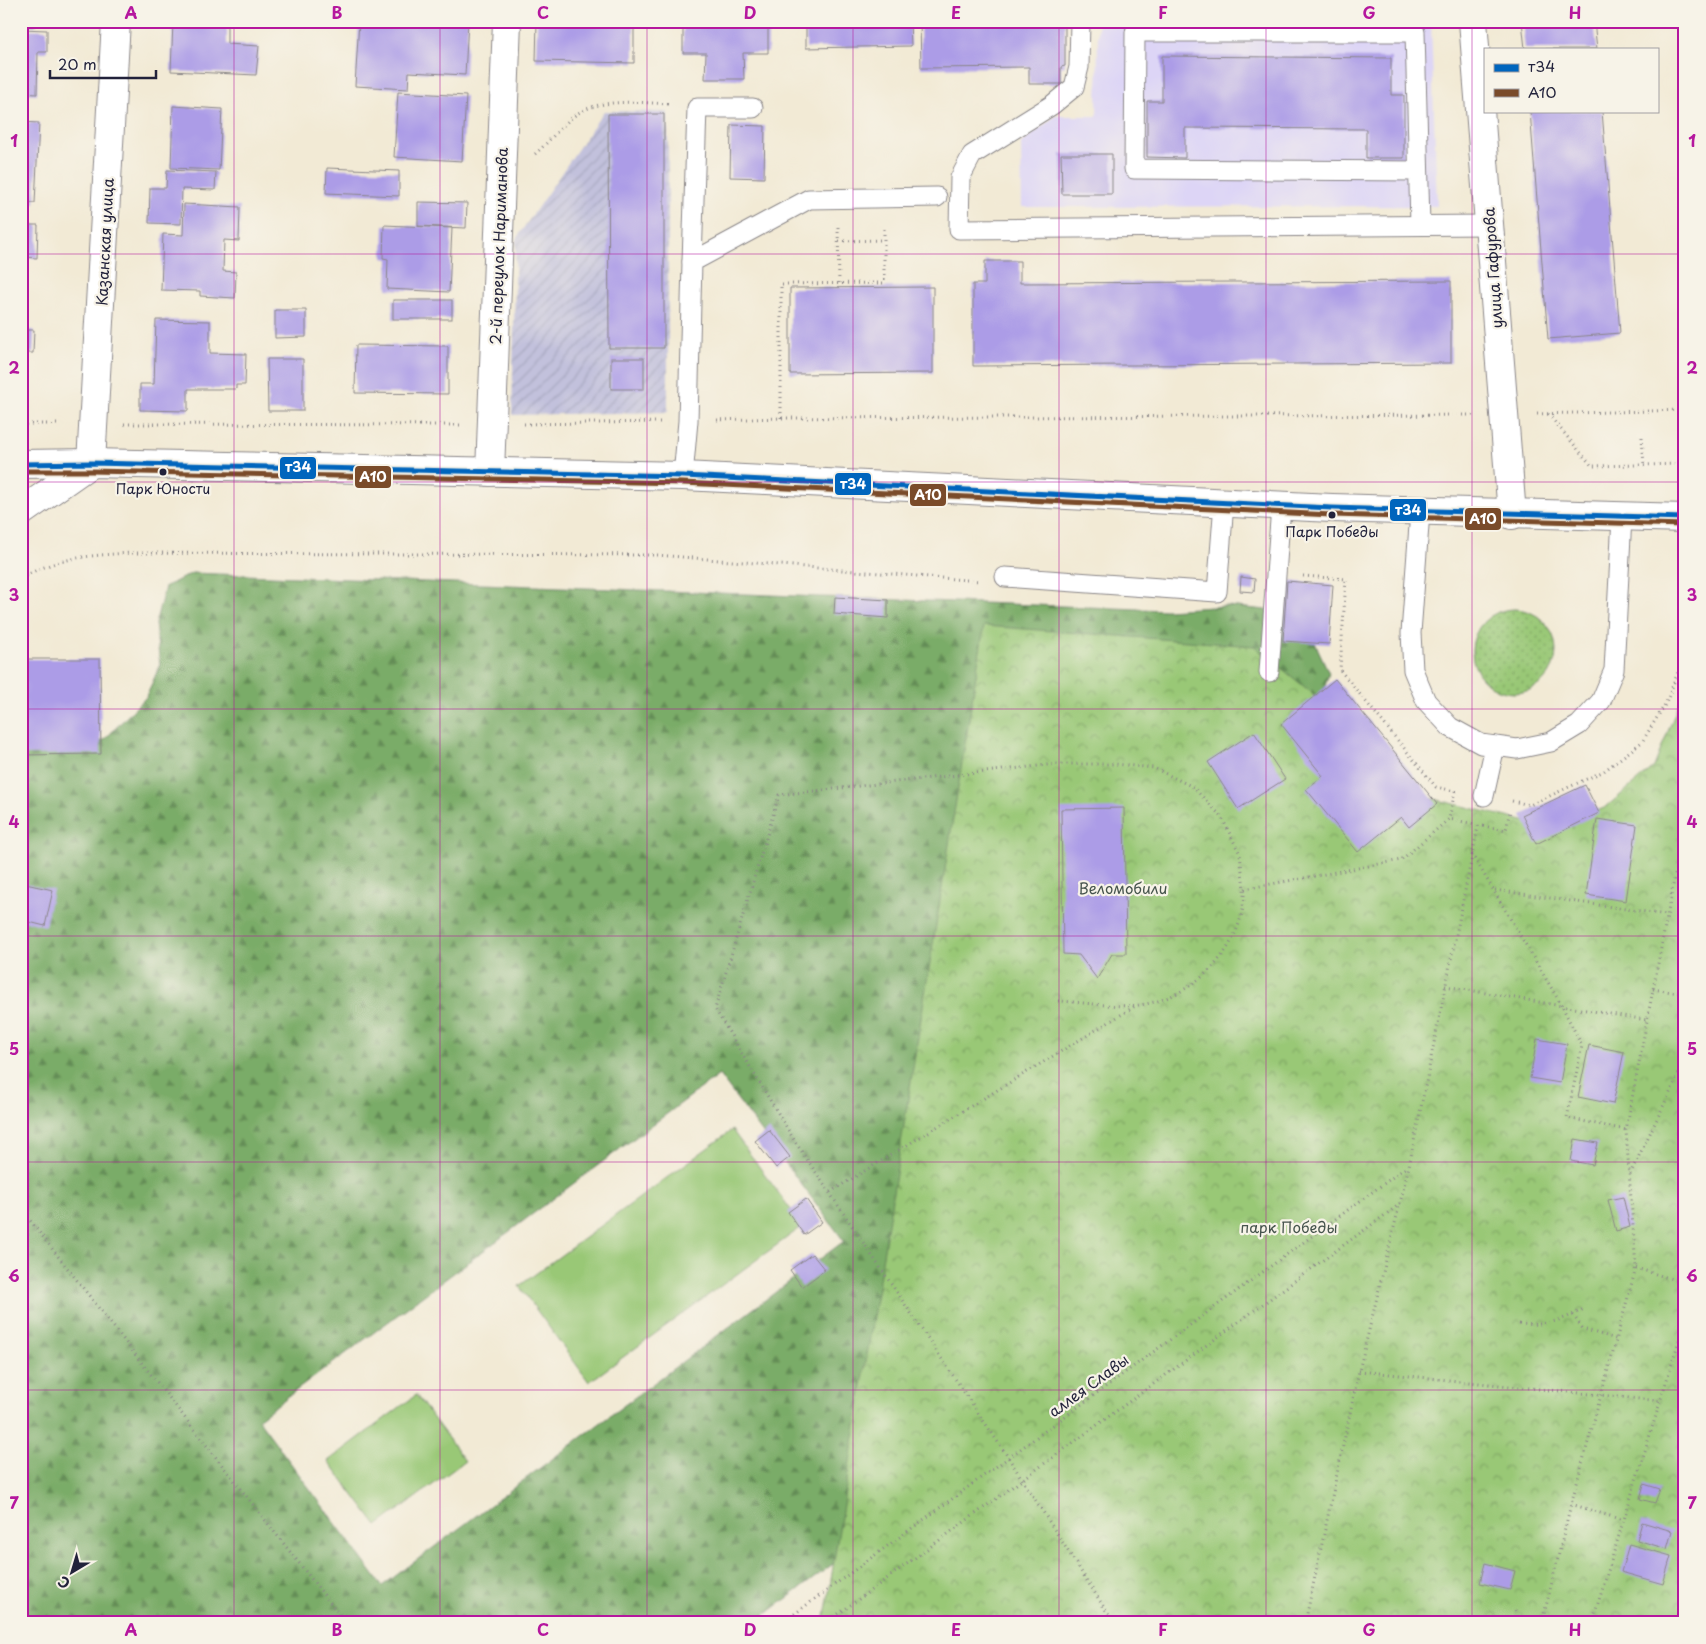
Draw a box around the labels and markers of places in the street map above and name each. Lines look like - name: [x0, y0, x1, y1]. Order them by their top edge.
- marker: Парк Юности: [158, 467, 168, 477]
- place label: Парк Юности: [116, 478, 210, 499]
- marker: Парк Победы: [1327, 510, 1337, 520]
- place label: Парк Победы: [1285, 521, 1379, 542]

